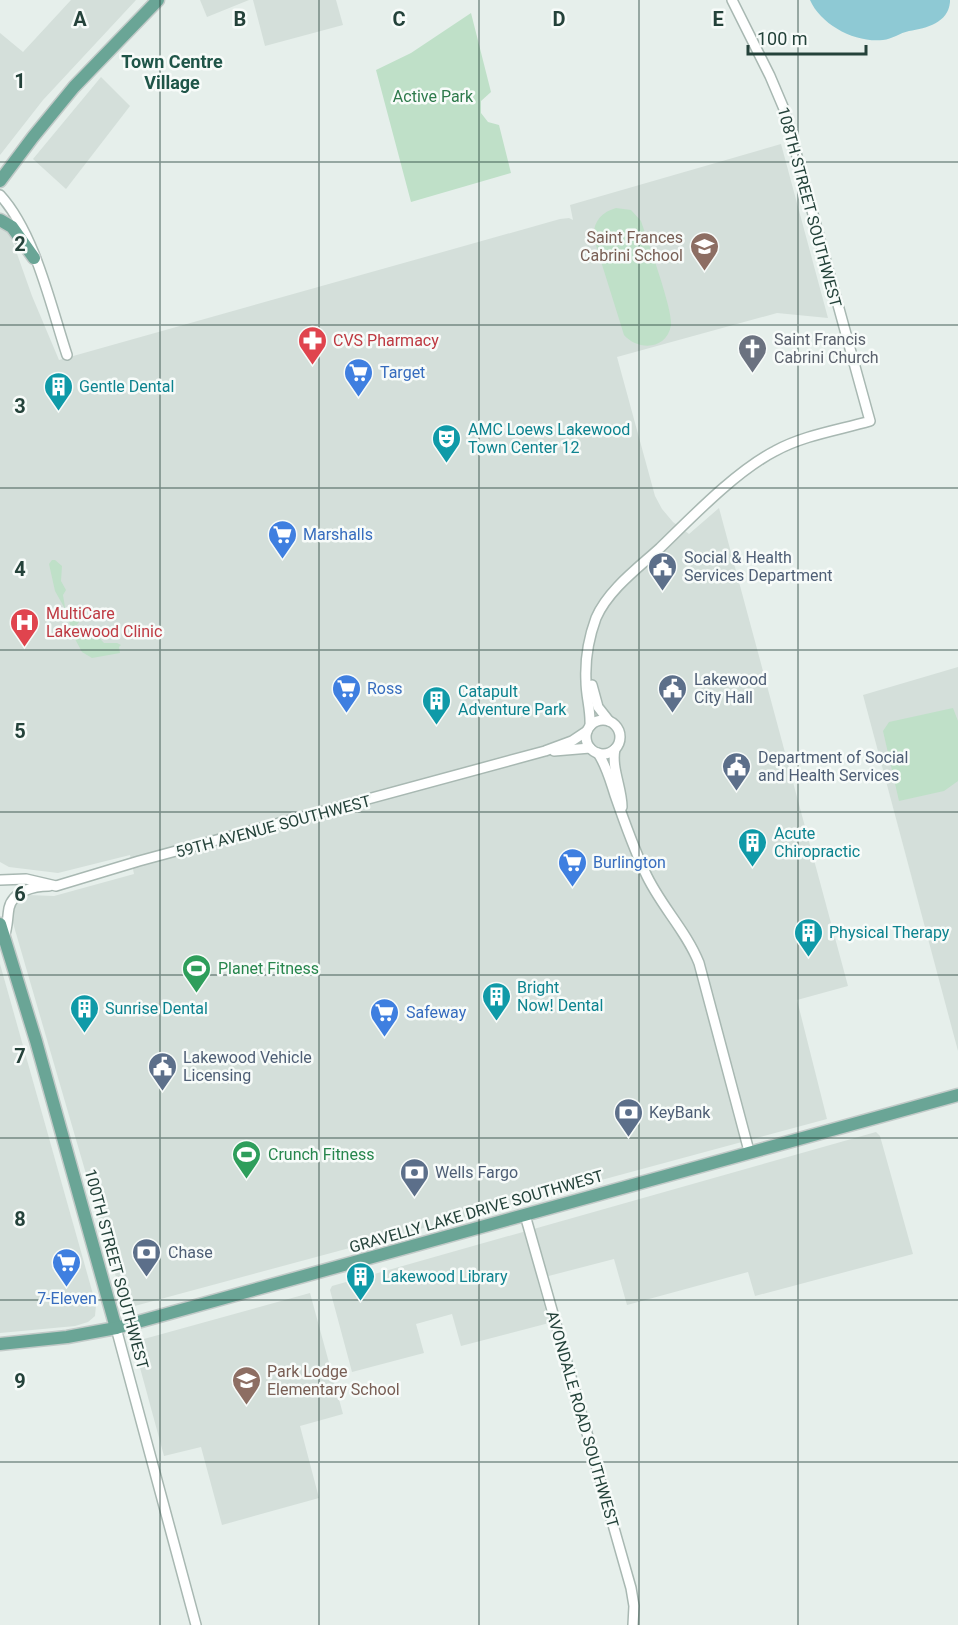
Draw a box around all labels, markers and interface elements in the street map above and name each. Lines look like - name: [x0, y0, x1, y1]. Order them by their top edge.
- text: A: [73, 7, 87, 31]
- text: B: [234, 7, 246, 31]
- text: C: [392, 7, 406, 31]
- text: D: [553, 7, 566, 31]
- text: E: [712, 7, 724, 31]
- scale bar: [748, 18, 866, 56]
- text: 100 m: [757, 28, 808, 49]
- district label: Town Centre Village: [121, 51, 223, 93]
- text: 1: [14, 69, 26, 93]
- park label: Active Park: [393, 87, 474, 106]
- street label: 108TH STREET SOUTHWEST: [774, 105, 846, 310]
- place label: Saint Frances Cabrini School: [580, 228, 683, 265]
- school or university icon: Saint Frances Cabrini School: [688, 230, 720, 272]
- text: 2: [14, 232, 26, 256]
- pharmacy icon: CVS Pharmacy: [296, 324, 328, 366]
- place label: Saint Francis Cabrini Church: [774, 330, 879, 367]
- place label: CVS Pharmacy: [333, 331, 439, 350]
- church icon: Saint Francis Cabrini Church: [737, 332, 769, 374]
- supermarket icon: Target: [343, 356, 375, 398]
- place label: Target: [380, 363, 425, 382]
- building icon: Gentle Dental: [42, 370, 74, 412]
- place label: Gentle Dental: [79, 377, 174, 396]
- text: 3: [14, 394, 26, 418]
- place label: AMC Loews Lakewood Town Center 12: [468, 420, 630, 457]
- theatre icon: AMC Loews Lakewood Town Center 12: [431, 422, 463, 464]
- supermarket icon: Marshalls: [266, 518, 298, 560]
- place label: Marshalls: [303, 525, 373, 544]
- place label: Social & Health Services Department: [684, 548, 833, 585]
- public building icon: Social & Health Services Department: [647, 550, 679, 592]
- text: 4: [14, 557, 26, 581]
- place label: MultiCare Lakewood Clinic: [46, 604, 162, 641]
- hospital icon: MultiCare Lakewood Clinic: [9, 606, 41, 648]
- place label: Lakewood City Hall: [694, 670, 767, 707]
- supermarket icon: Ross: [330, 672, 362, 714]
- public building icon: Lakewood City Hall: [657, 672, 689, 714]
- place label: Ross: [367, 679, 403, 698]
- place label: Catapult Adventure Park: [458, 682, 567, 719]
- building icon: Catapult Adventure Park: [421, 684, 453, 726]
- text: 5: [14, 719, 26, 743]
- place label: Department of Social and Health Services: [758, 748, 908, 785]
- public building icon: Department of Social and Health Services: [721, 750, 753, 792]
- street label: 59TH AVENUE SOUTHWEST: [174, 791, 373, 862]
- place label: Acute Chiropractic: [774, 824, 860, 861]
- building icon: Acute Chiropractic: [737, 826, 769, 868]
- supermarket icon: Burlington: [556, 846, 588, 888]
- place label: Burlington: [593, 853, 666, 872]
- text: 6: [14, 882, 26, 906]
- building icon: Physical Therapy: [792, 916, 824, 958]
- place label: Physical Therapy: [829, 923, 950, 942]
- sports icon: Planet Fitness: [181, 952, 213, 994]
- place label: Planet Fitness: [218, 959, 319, 978]
- place label: Bright Now! Dental: [517, 978, 603, 1015]
- building icon: Bright Now! Dental: [480, 980, 512, 1022]
- building icon: Sunrise Dental: [68, 992, 100, 1034]
- supermarket icon: Safeway: [369, 996, 401, 1038]
- place label: Sunrise Dental: [105, 999, 208, 1018]
- place label: Safeway: [406, 1003, 467, 1022]
- text: 7: [14, 1044, 26, 1068]
- place label: Lakewood Vehicle Licensing: [183, 1048, 312, 1085]
- public building icon: Lakewood Vehicle Licensing: [146, 1050, 178, 1092]
- bank icon: KeyBank: [612, 1096, 644, 1138]
- place label: KeyBank: [649, 1103, 711, 1122]
- sports icon: Crunch Fitness: [231, 1138, 263, 1180]
- place label: Crunch Fitness: [268, 1145, 374, 1164]
- bank icon: Wells Fargo: [398, 1156, 430, 1198]
- place label: Wells Fargo: [435, 1163, 518, 1182]
- street label: GRAVELLY LAKE DRIVE SOUTHWEST: [347, 1166, 606, 1257]
- street label: 100TH STREET SOUTHWEST: [81, 1167, 153, 1372]
- text: 8: [14, 1207, 26, 1231]
- bank icon: Chase: [131, 1236, 163, 1278]
- place label: Chase: [168, 1243, 213, 1262]
- supermarket icon: 7-Eleven: [51, 1246, 83, 1288]
- building icon: Lakewood Library: [345, 1260, 377, 1302]
- place label: Lakewood Library: [382, 1267, 508, 1286]
- place label: 7-Eleven: [37, 1289, 97, 1308]
- street label: AVONDALE ROAD SOUTHWEST: [542, 1309, 623, 1530]
- place label: Park Lodge Elementary School: [267, 1362, 400, 1399]
- school or university icon: Park Lodge Elementary School: [230, 1364, 262, 1406]
- text: 9: [14, 1369, 26, 1393]

